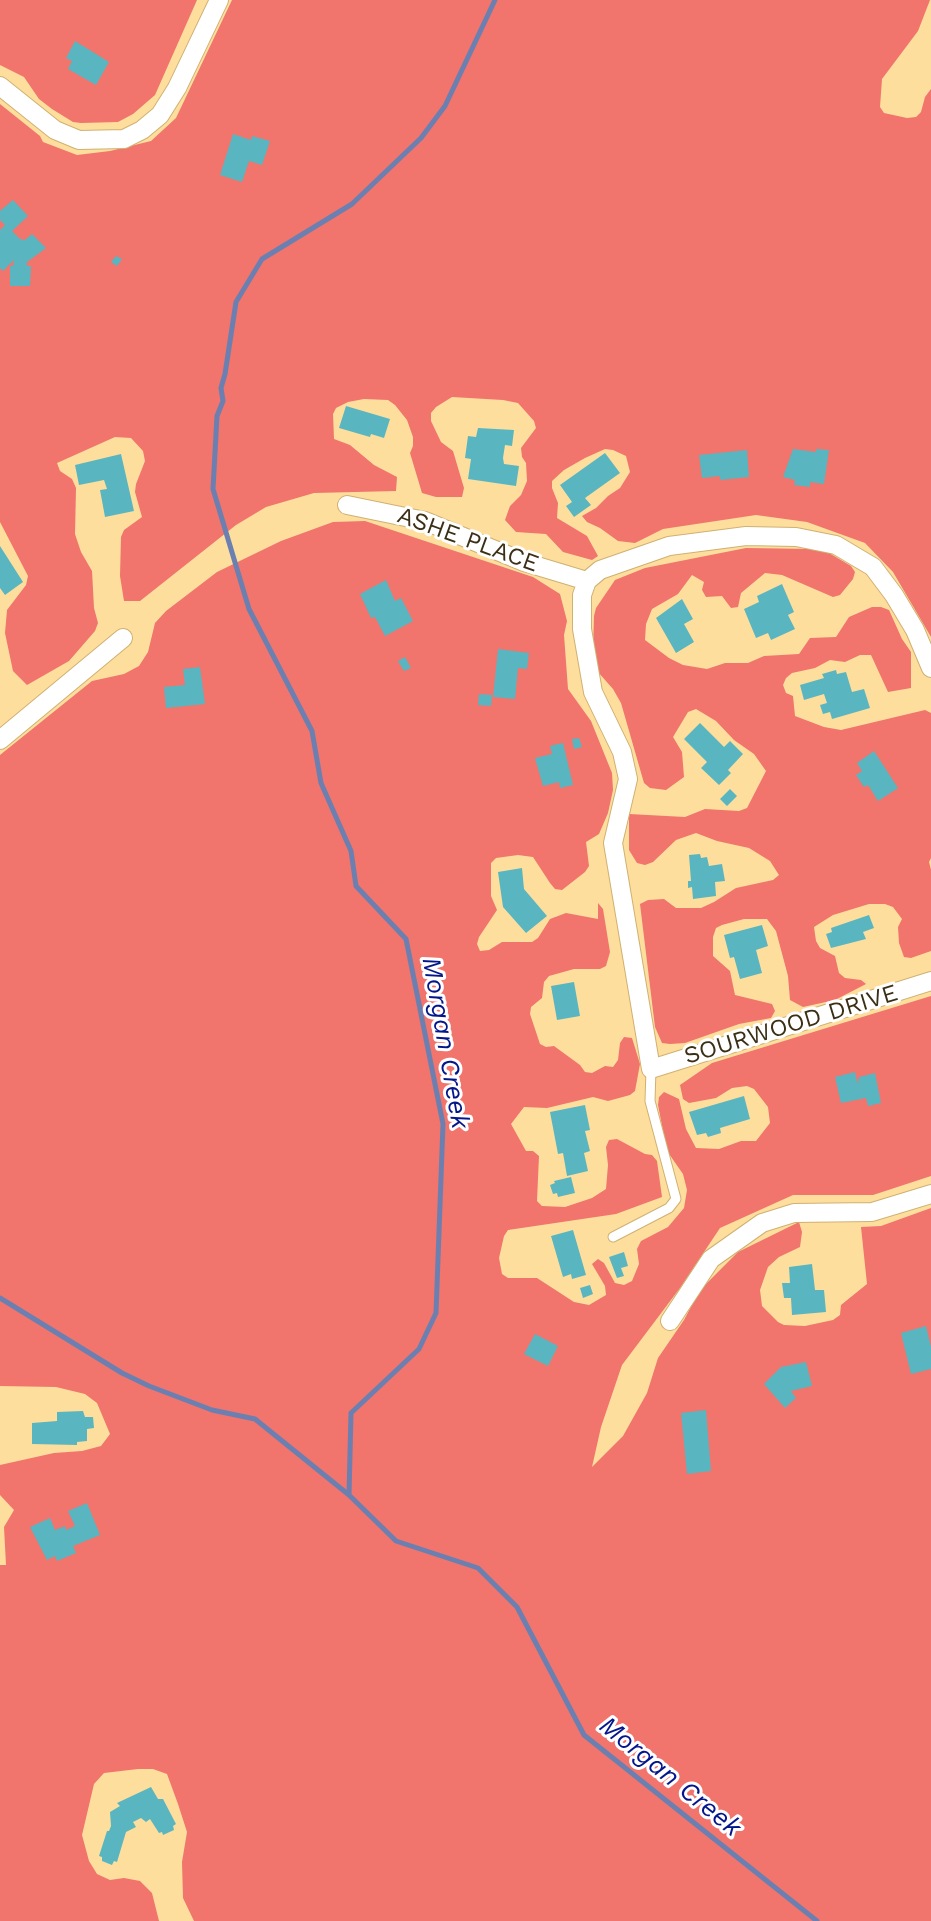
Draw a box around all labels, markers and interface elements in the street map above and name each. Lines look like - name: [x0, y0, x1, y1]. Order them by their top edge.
- street label: ASHE PLACE: [393, 501, 543, 579]
- water label: Morgan Creek: [415, 955, 475, 1131]
- street label: SOURWOOD DRIVE: [681, 979, 901, 1071]
- water label: Morgan Creek: [593, 1710, 747, 1844]

